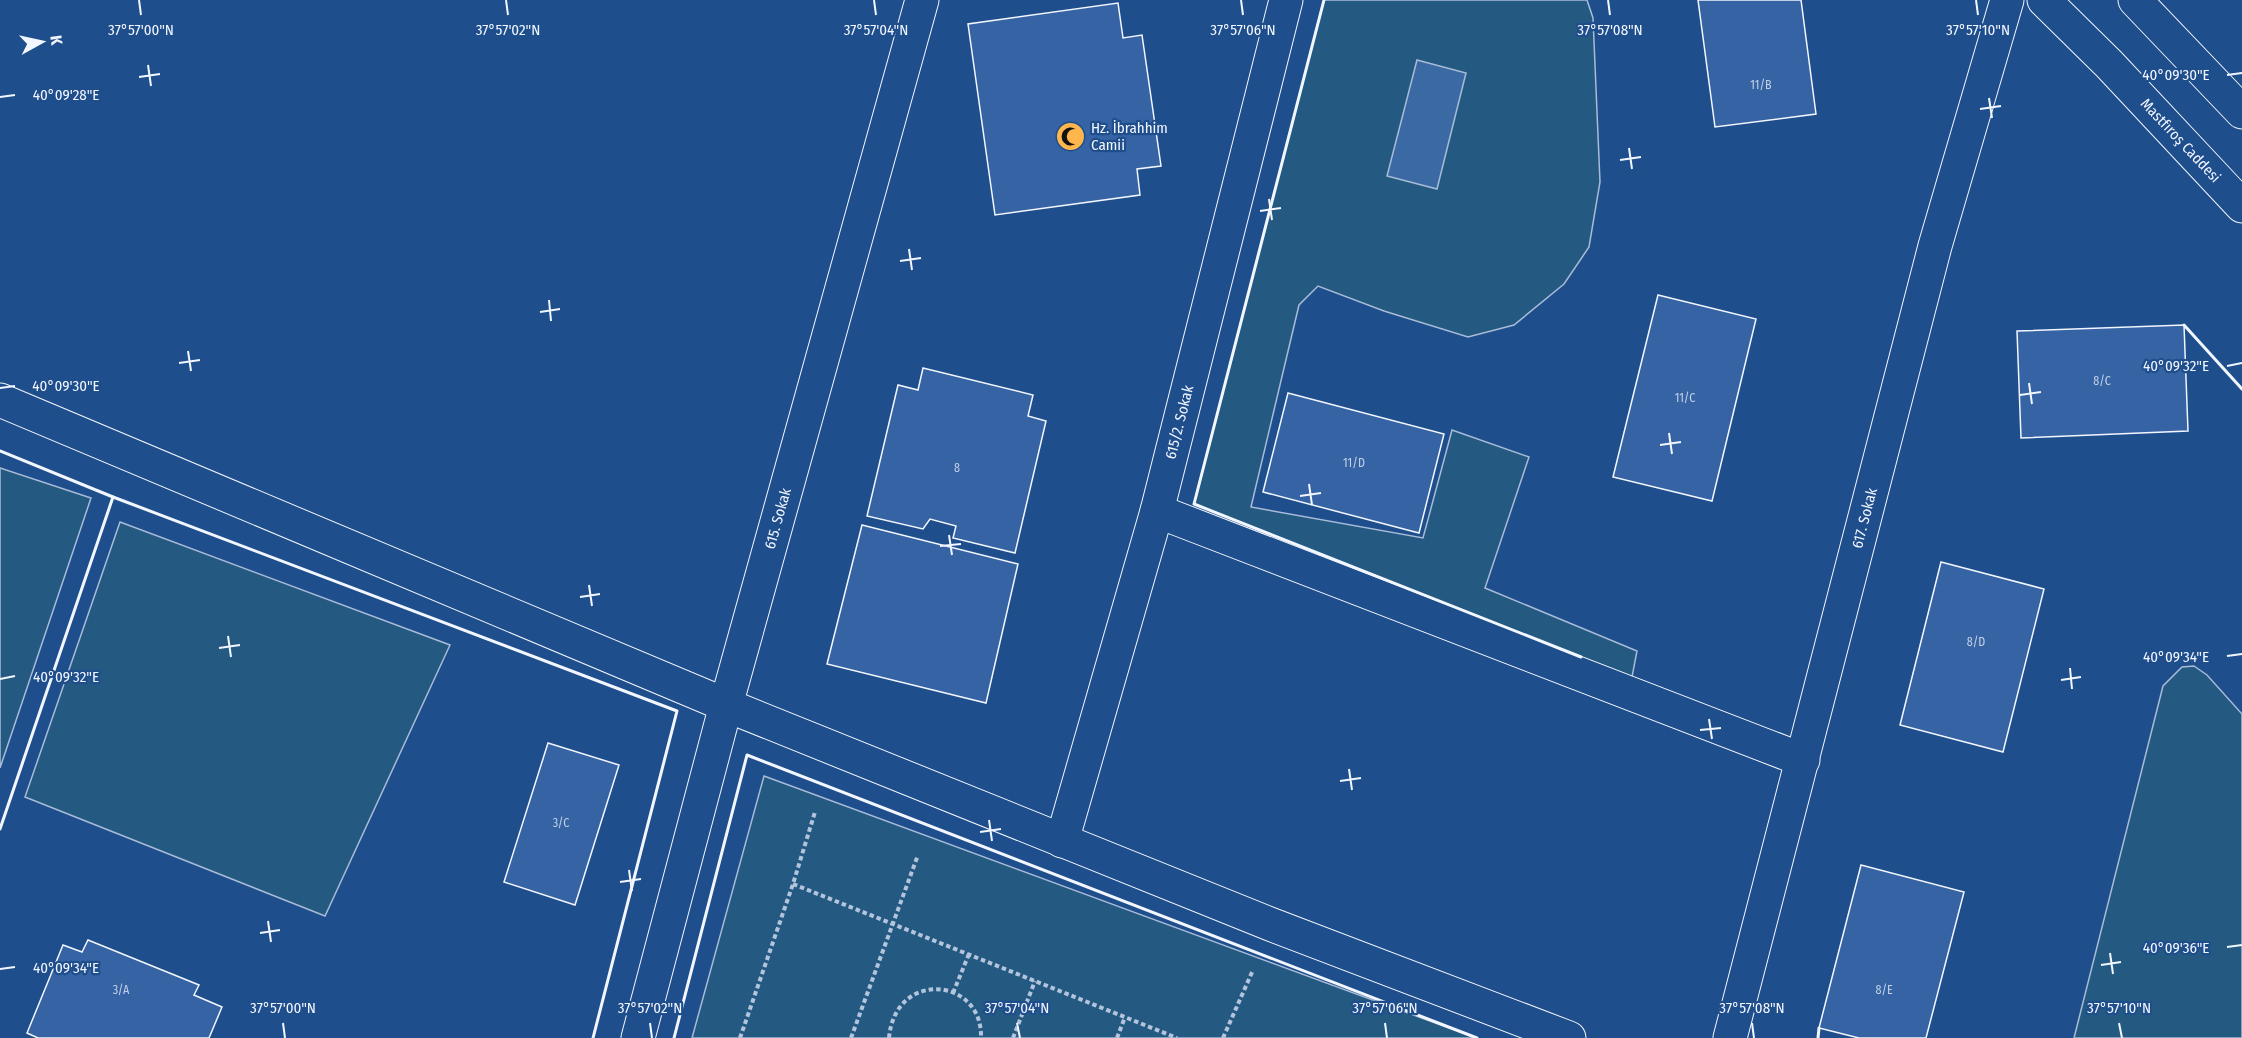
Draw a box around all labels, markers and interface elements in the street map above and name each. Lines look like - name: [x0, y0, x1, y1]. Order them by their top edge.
- north arrow: [12, 12, 72, 72]
- text: 37°57'00"N: [108, 21, 174, 39]
- text: 37°57'02"N: [476, 21, 540, 39]
- text: 37°57'04"N: [844, 21, 908, 39]
- text: 37°57'06"N: [1210, 21, 1276, 39]
- text: 37°57'08"N: [1577, 21, 1643, 39]
- text: 37°57'10"N: [1946, 21, 2010, 39]
- text: K: [46, 34, 67, 47]
- text: 40°09'30"E: [2142, 66, 2210, 84]
- house number: 11/B: [1750, 78, 1772, 92]
- text: 40°09'28"E: [33, 86, 99, 104]
- street label: Mastfıroş Caddesi: [2137, 95, 2224, 186]
- place label: Hz. İbrahhim Camii: [1091, 119, 1168, 154]
- mosque icon: Hz. İbrahhim Camii: [1054, 121, 1086, 153]
- text: 40°09'32"E: [2143, 357, 2209, 375]
- house number: 8/C: [2093, 374, 2111, 388]
- text: 40°09'30"E: [32, 377, 100, 395]
- street label: 615/2. Sokak: [1161, 383, 1197, 461]
- house number: 11/C: [1675, 391, 1695, 405]
- house number: 11/D: [1343, 456, 1365, 470]
- house number: 8: [954, 461, 960, 475]
- street label: 615. Sokak: [761, 486, 795, 551]
- street label: 617. Sokak: [1848, 486, 1881, 550]
- house number: 8/D: [1967, 635, 1985, 649]
- text: 40°09'34"E: [2143, 648, 2209, 666]
- text: 40°09'32"E: [33, 668, 99, 686]
- house number: 3/C: [553, 816, 569, 830]
- text: 40°09'36"E: [2143, 939, 2209, 957]
- text: 40°09'34"E: [33, 959, 99, 977]
- house number: 3/A: [113, 983, 130, 997]
- house number: 8/E: [1875, 983, 1893, 997]
- text: 37°57'00"N: [250, 999, 316, 1017]
- text: 37°57'02"N: [618, 999, 682, 1017]
- text: 37°57'04"N: [985, 999, 1049, 1017]
- text: 37°57'06"N: [1352, 999, 1418, 1017]
- text: 37°57'08"N: [1719, 999, 1785, 1017]
- text: 37°57'10"N: [2087, 999, 2151, 1017]

